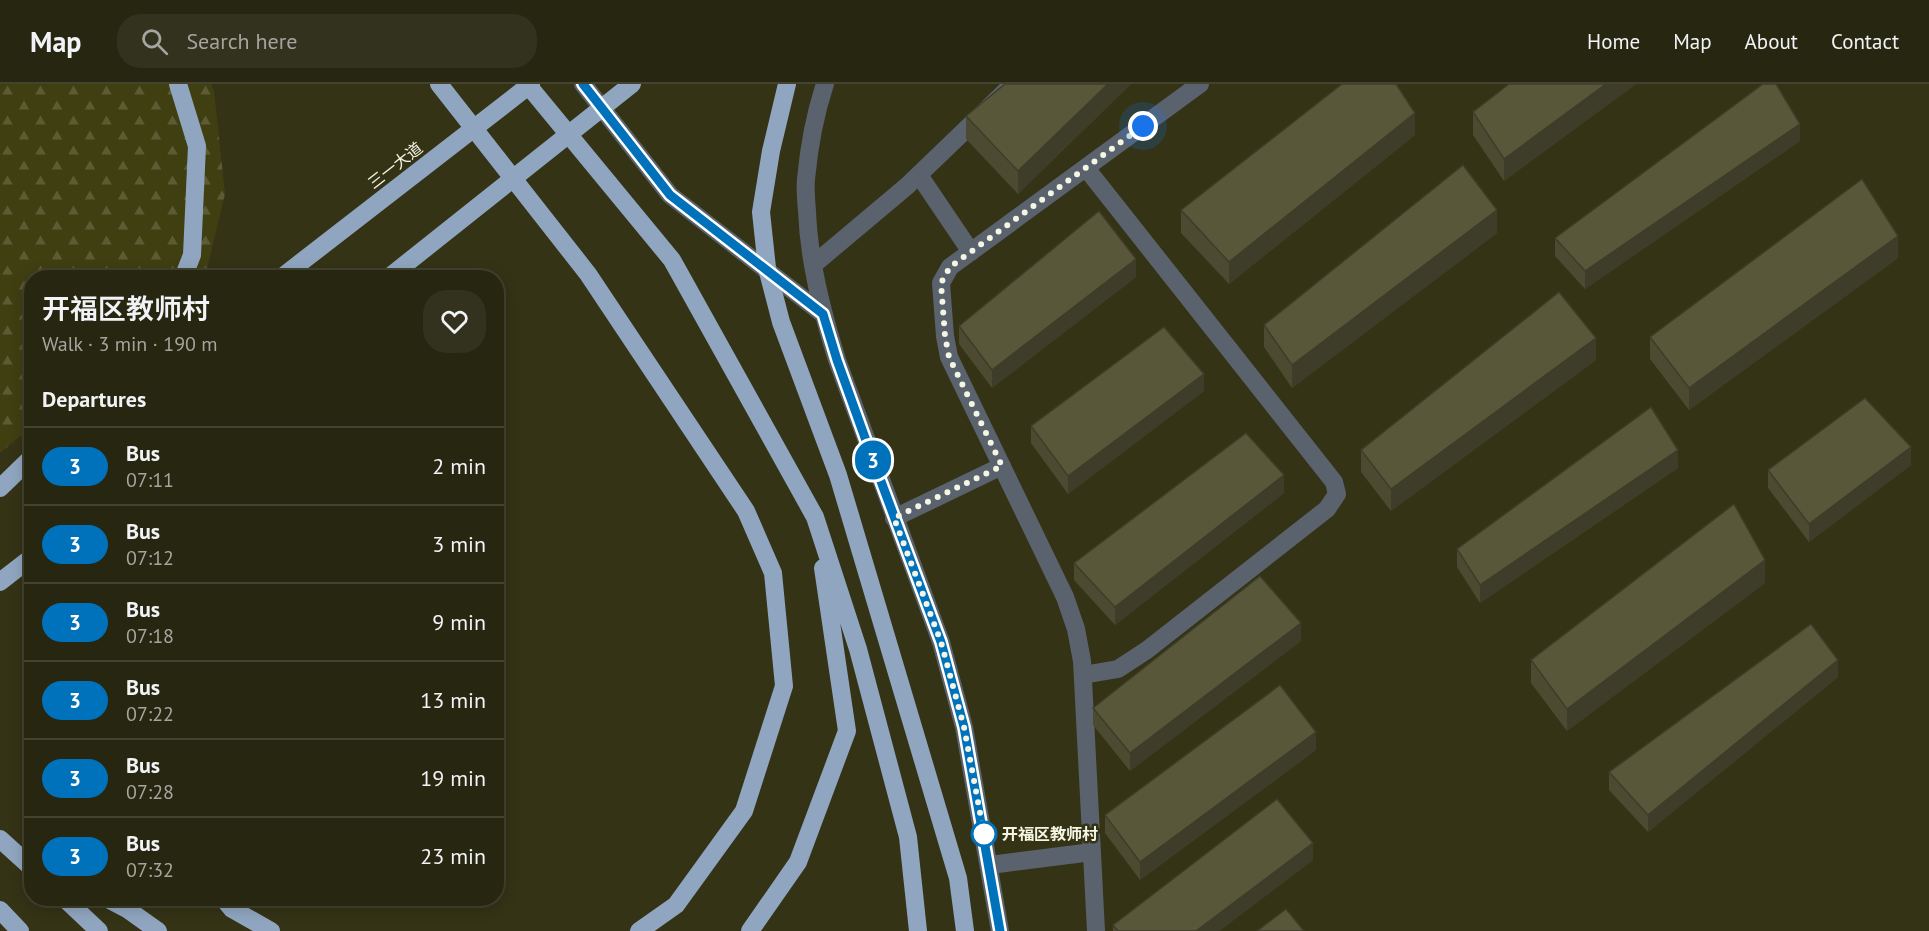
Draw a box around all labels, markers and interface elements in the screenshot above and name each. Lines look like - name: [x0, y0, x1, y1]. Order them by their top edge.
- search box: [117, 14, 537, 68]
- text: Map: [30, 23, 81, 60]
- icon: search: [138, 25, 171, 58]
- text: Search here: [186, 27, 297, 55]
- text: Home: [1587, 28, 1640, 55]
- text: Map: [1673, 28, 1712, 55]
- text: About: [1745, 28, 1798, 55]
- text: Contact: [1831, 28, 1899, 55]
- your location: [1128, 111, 1158, 141]
- street label: 三一大道: [364, 137, 426, 193]
- text: 开福区教师村: [42, 290, 210, 327]
- button: heart: [423, 290, 486, 353]
- text: Walk · 3 min · 190 m: [42, 331, 218, 357]
- text: Departures: [42, 385, 146, 413]
- text: Bus: [126, 439, 160, 467]
- line badge: 3: [854, 440, 892, 479]
- text: 3: [867, 447, 879, 474]
- text: 2 min: [432, 452, 486, 480]
- text: 3: [69, 453, 81, 480]
- text: 07:11: [126, 467, 174, 493]
- text: Bus: [126, 517, 160, 545]
- text: 3 min: [432, 530, 486, 558]
- text: 3: [69, 531, 81, 558]
- text: 07:12: [126, 545, 174, 571]
- text: Bus: [126, 595, 160, 623]
- text: 9 min: [432, 608, 486, 636]
- text: 3: [69, 609, 81, 636]
- text: 07:18: [126, 623, 174, 649]
- text: Bus: [126, 673, 160, 701]
- text: 13 min: [420, 686, 486, 714]
- text: 3: [69, 687, 81, 714]
- text: 07:22: [126, 701, 174, 727]
- text: Bus: [126, 751, 160, 779]
- text: 19 min: [420, 764, 486, 792]
- text: 3: [69, 765, 81, 792]
- text: 07:28: [126, 779, 174, 805]
- marker: 开福区教师村: [971, 821, 997, 847]
- place label: 开福区教师村: [1002, 824, 1098, 844]
- text: Bus: [126, 829, 160, 857]
- text: 23 min: [420, 842, 486, 870]
- text: 3: [69, 843, 81, 870]
- text: 07:32: [126, 857, 174, 883]

